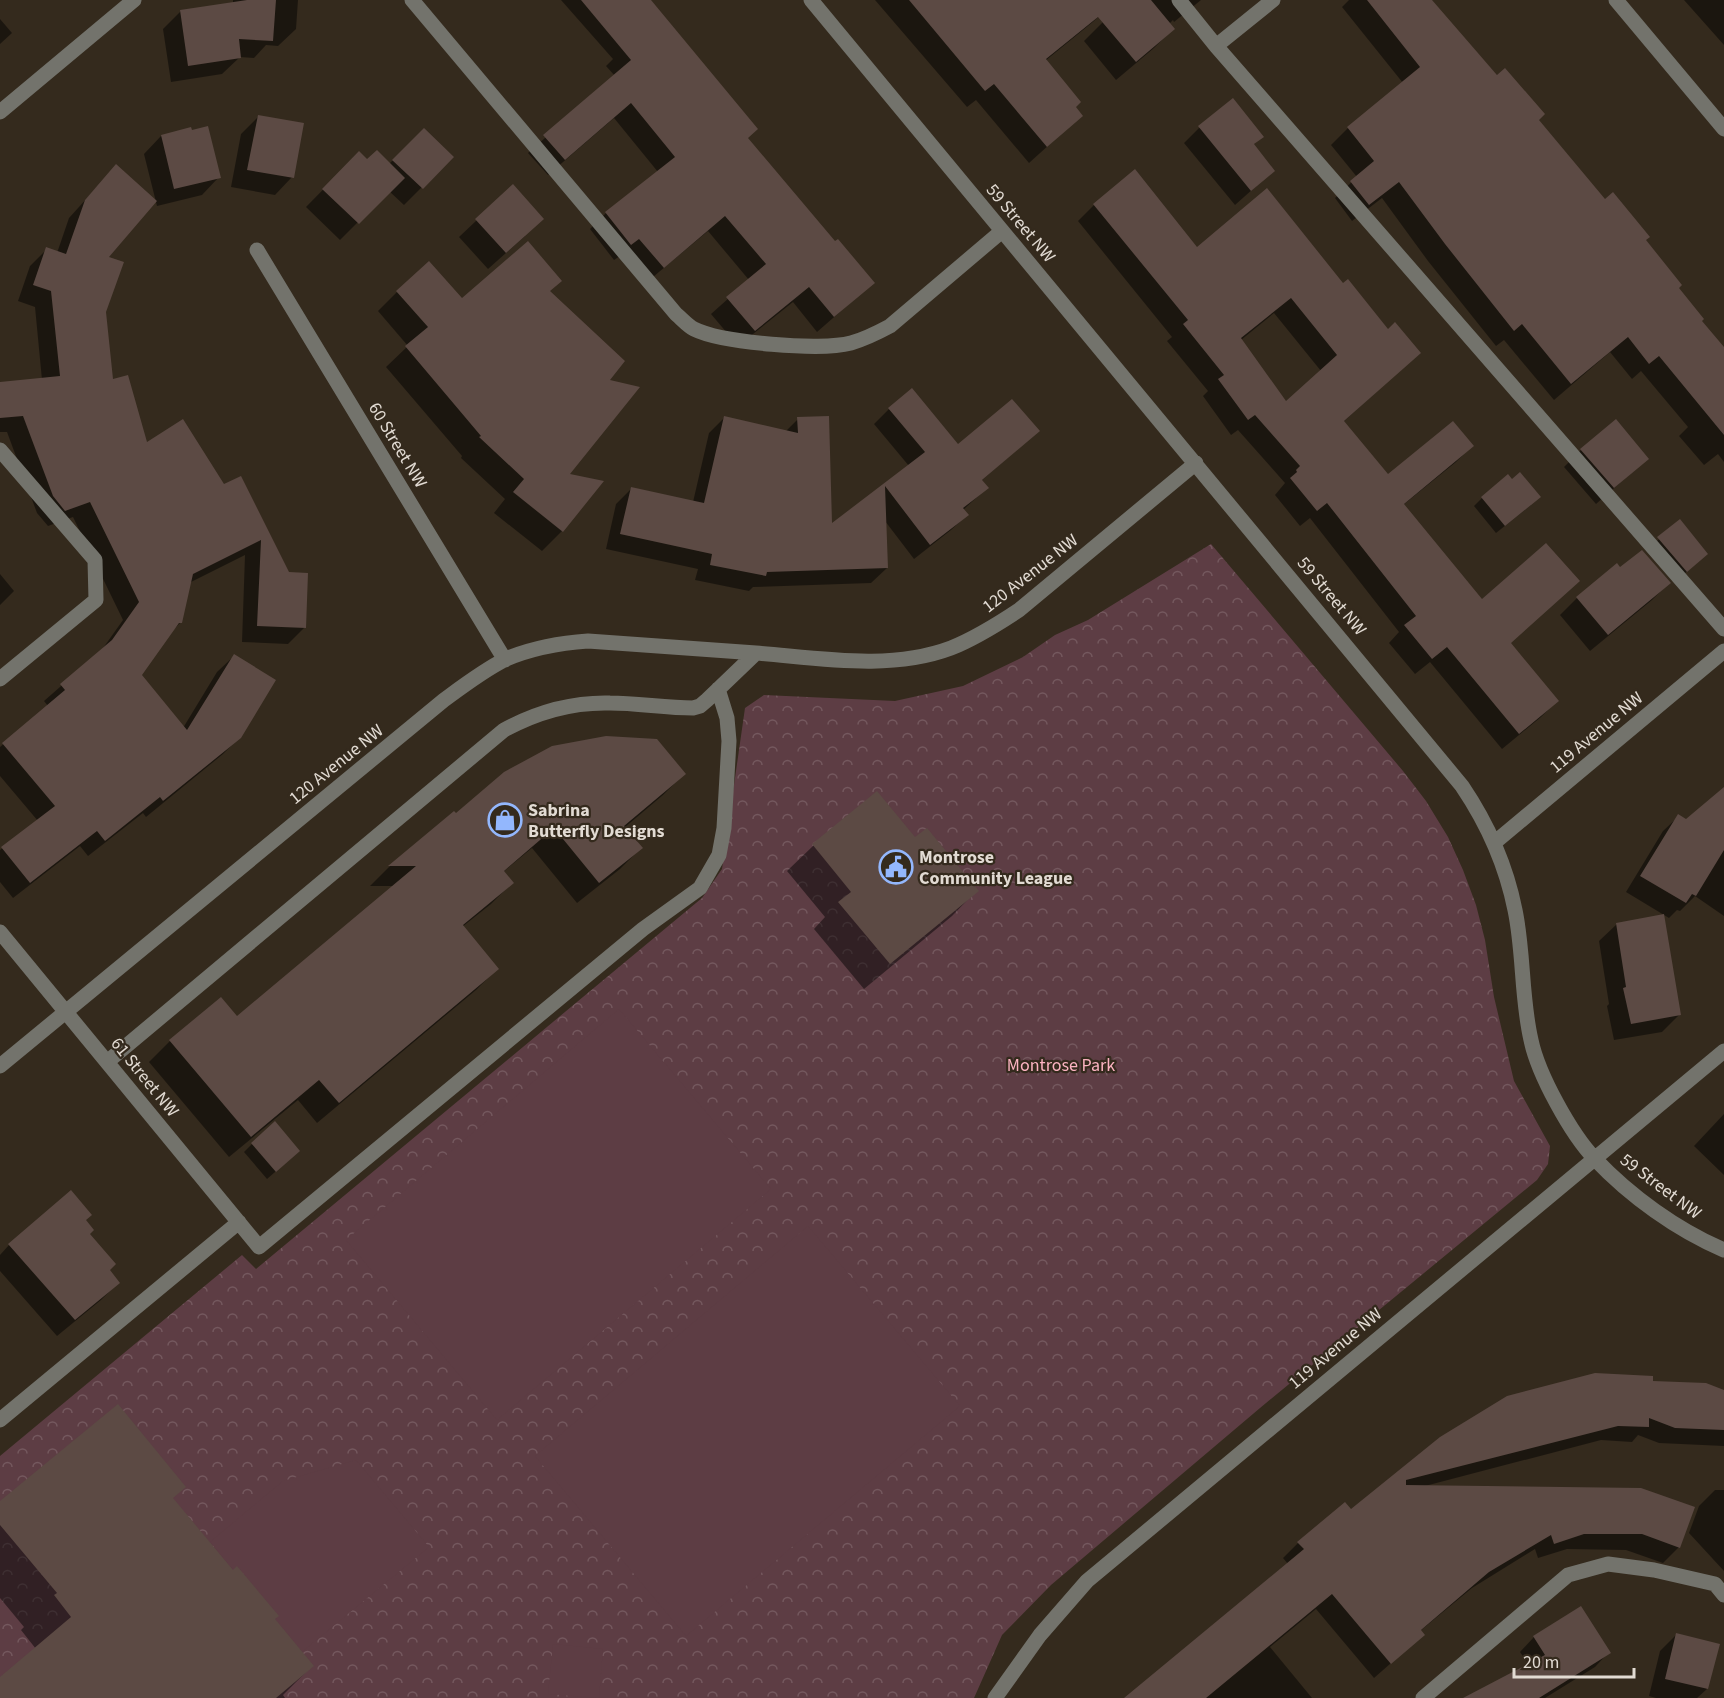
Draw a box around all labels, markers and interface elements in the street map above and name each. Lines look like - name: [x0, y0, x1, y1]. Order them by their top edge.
- street label: 59 Street NW: [980, 179, 1061, 268]
- street label: 60 Street NW: [362, 398, 433, 493]
- street label: 120 Avenue NW: [977, 528, 1083, 619]
- street label: 59 Street NW: [1291, 552, 1372, 641]
- street label: 119 Avenue NW: [1544, 686, 1649, 779]
- street label: 120 Avenue NW: [284, 718, 389, 810]
- place label: Sabrina Butterfly Designs: [528, 798, 665, 844]
- shop icon: Sabrina Butterfly Designs: [487, 802, 523, 838]
- place label: Montrose Community League: [919, 845, 1073, 891]
- public building icon: Montrose Community League: [878, 849, 914, 885]
- street label: 61 Street NW: [105, 1032, 185, 1122]
- park label: Montrose Park: [1007, 1053, 1115, 1078]
- street label: 59 Street NW: [1615, 1148, 1707, 1225]
- street label: 119 Avenue NW: [1283, 1302, 1388, 1395]
- scale bar: [1514, 1641, 1634, 1679]
- text: 20 m: [1523, 1650, 1559, 1675]

